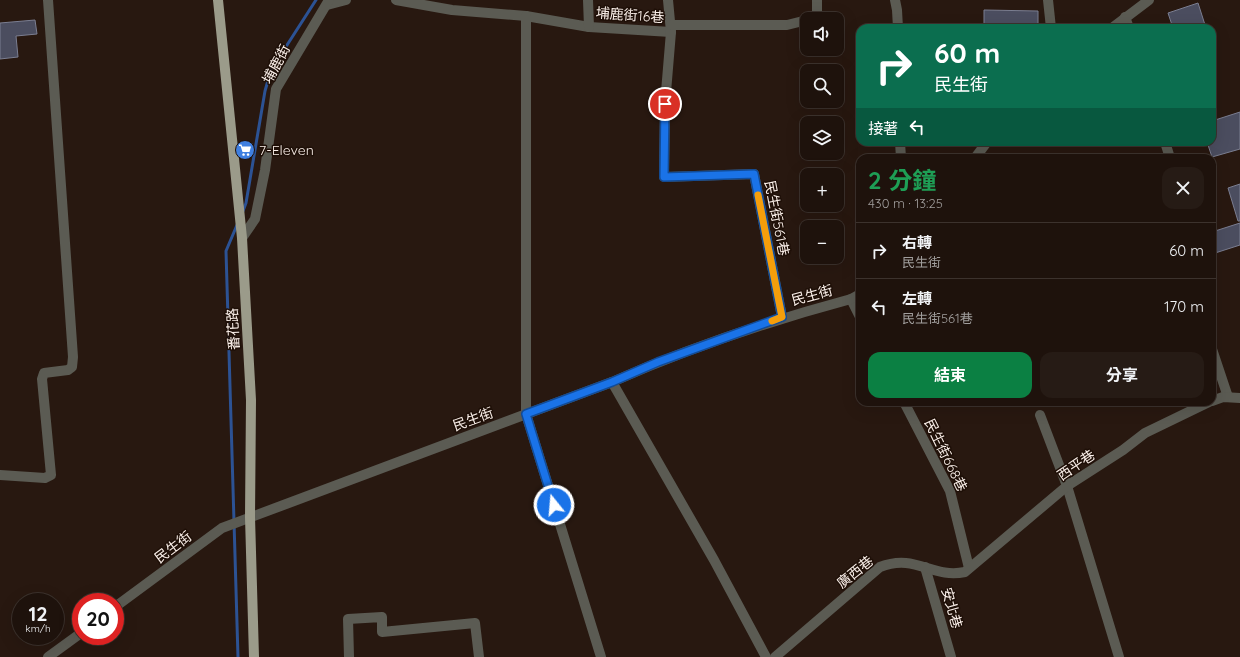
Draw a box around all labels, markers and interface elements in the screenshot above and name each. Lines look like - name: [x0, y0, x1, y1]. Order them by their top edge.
- street label: 埔鹿街16巷: [595, 4, 665, 26]
- map controls: [800, 12, 844, 264]
- button: sound: [800, 12, 844, 56]
- text: 60 m: [934, 35, 1000, 70]
- icon: right: [868, 40, 920, 92]
- street label: 埔鹿街: [258, 41, 294, 87]
- button: search: [800, 64, 844, 108]
- text: 民生街: [934, 73, 988, 96]
- pin: [648, 87, 682, 121]
- icon: arrive: [654, 93, 676, 115]
- button: layers: [800, 116, 844, 160]
- icon: left: [906, 116, 928, 138]
- text: 接著: [868, 119, 898, 138]
- supermarket icon: 7-Eleven: [234, 139, 256, 161]
- place label: 7-Eleven: [259, 141, 314, 159]
- text: 2 分鐘: [868, 165, 936, 195]
- button: close: [1162, 167, 1204, 209]
- button: +: [800, 168, 844, 212]
- street label: 民生街561巷: [761, 179, 793, 257]
- text: 430 m · 13:25: [868, 195, 943, 211]
- button: −: [800, 220, 844, 264]
- text: 右轉: [902, 233, 932, 252]
- icon: right: [868, 240, 890, 262]
- text: 60 m: [1169, 241, 1204, 260]
- text: 民生街: [902, 254, 941, 270]
- street label: 民生街: [789, 281, 835, 309]
- text: 左轉: [902, 289, 932, 308]
- icon: left: [868, 296, 890, 318]
- text: 170 m: [1164, 297, 1204, 316]
- street label: 番花路: [223, 308, 243, 350]
- text: 民生街561巷: [902, 310, 973, 326]
- button: 結束: [868, 352, 1032, 398]
- button: 分享: [1040, 352, 1204, 398]
- street label: 民生街: [450, 403, 496, 435]
- street label: 民生街668巷: [921, 416, 971, 494]
- street label: 西平巷: [1054, 446, 1098, 484]
- position arrow: [533, 484, 575, 526]
- street label: 民生街: [151, 527, 195, 567]
- street label: 廣西巷: [833, 552, 877, 592]
- street label: 安北巷: [938, 585, 966, 631]
- speed limit sign: 20: [72, 593, 124, 645]
- text: 12: [28, 601, 48, 626]
- text: km/h: [25, 622, 51, 635]

